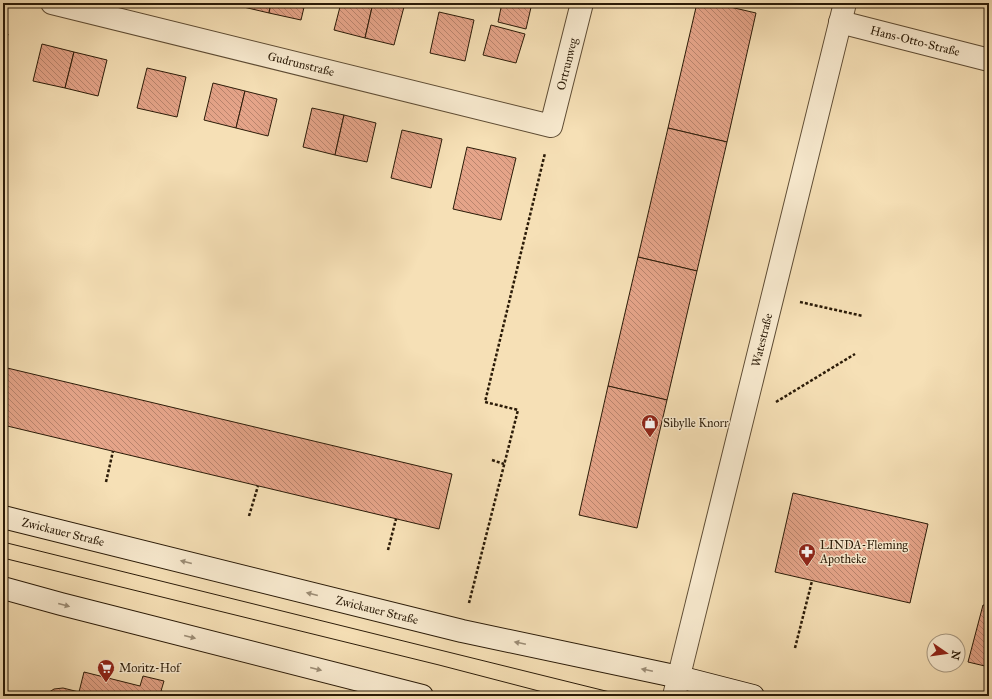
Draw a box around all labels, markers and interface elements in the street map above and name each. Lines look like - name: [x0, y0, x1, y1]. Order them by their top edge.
- street label: Hans-Otto-Straße: [869, 23, 961, 59]
- street label: Ortrunweg: [554, 36, 581, 92]
- street label: Gudrunstraße: [266, 49, 336, 79]
- street label: Watestraße: [749, 312, 775, 368]
- shop icon: Sibylle Knorr: [640, 413, 660, 438]
- place label: Sibylle Knorr: [663, 416, 729, 430]
- street label: Zwickauer Straße: [20, 515, 106, 549]
- place label: LINDA-Fleming Apotheke: [819, 538, 908, 566]
- pharmacy icon: LINDA-Fleming Apotheke: [797, 542, 817, 567]
- one-way arrow: [180, 559, 192, 565]
- one-way arrow: [306, 590, 318, 596]
- street label: Zwickauer Straße: [334, 593, 420, 627]
- one-way arrow: [58, 602, 70, 608]
- north arrow: [926, 633, 966, 673]
- one-way arrow: [184, 635, 196, 641]
- one-way arrow: [514, 640, 526, 646]
- text: N: [948, 649, 963, 662]
- supermarket icon: Moritz-Hof: [96, 658, 116, 683]
- place label: Moritz-Hof: [119, 661, 182, 675]
- one-way arrow: [310, 667, 322, 673]
- one-way arrow: [641, 667, 654, 673]

